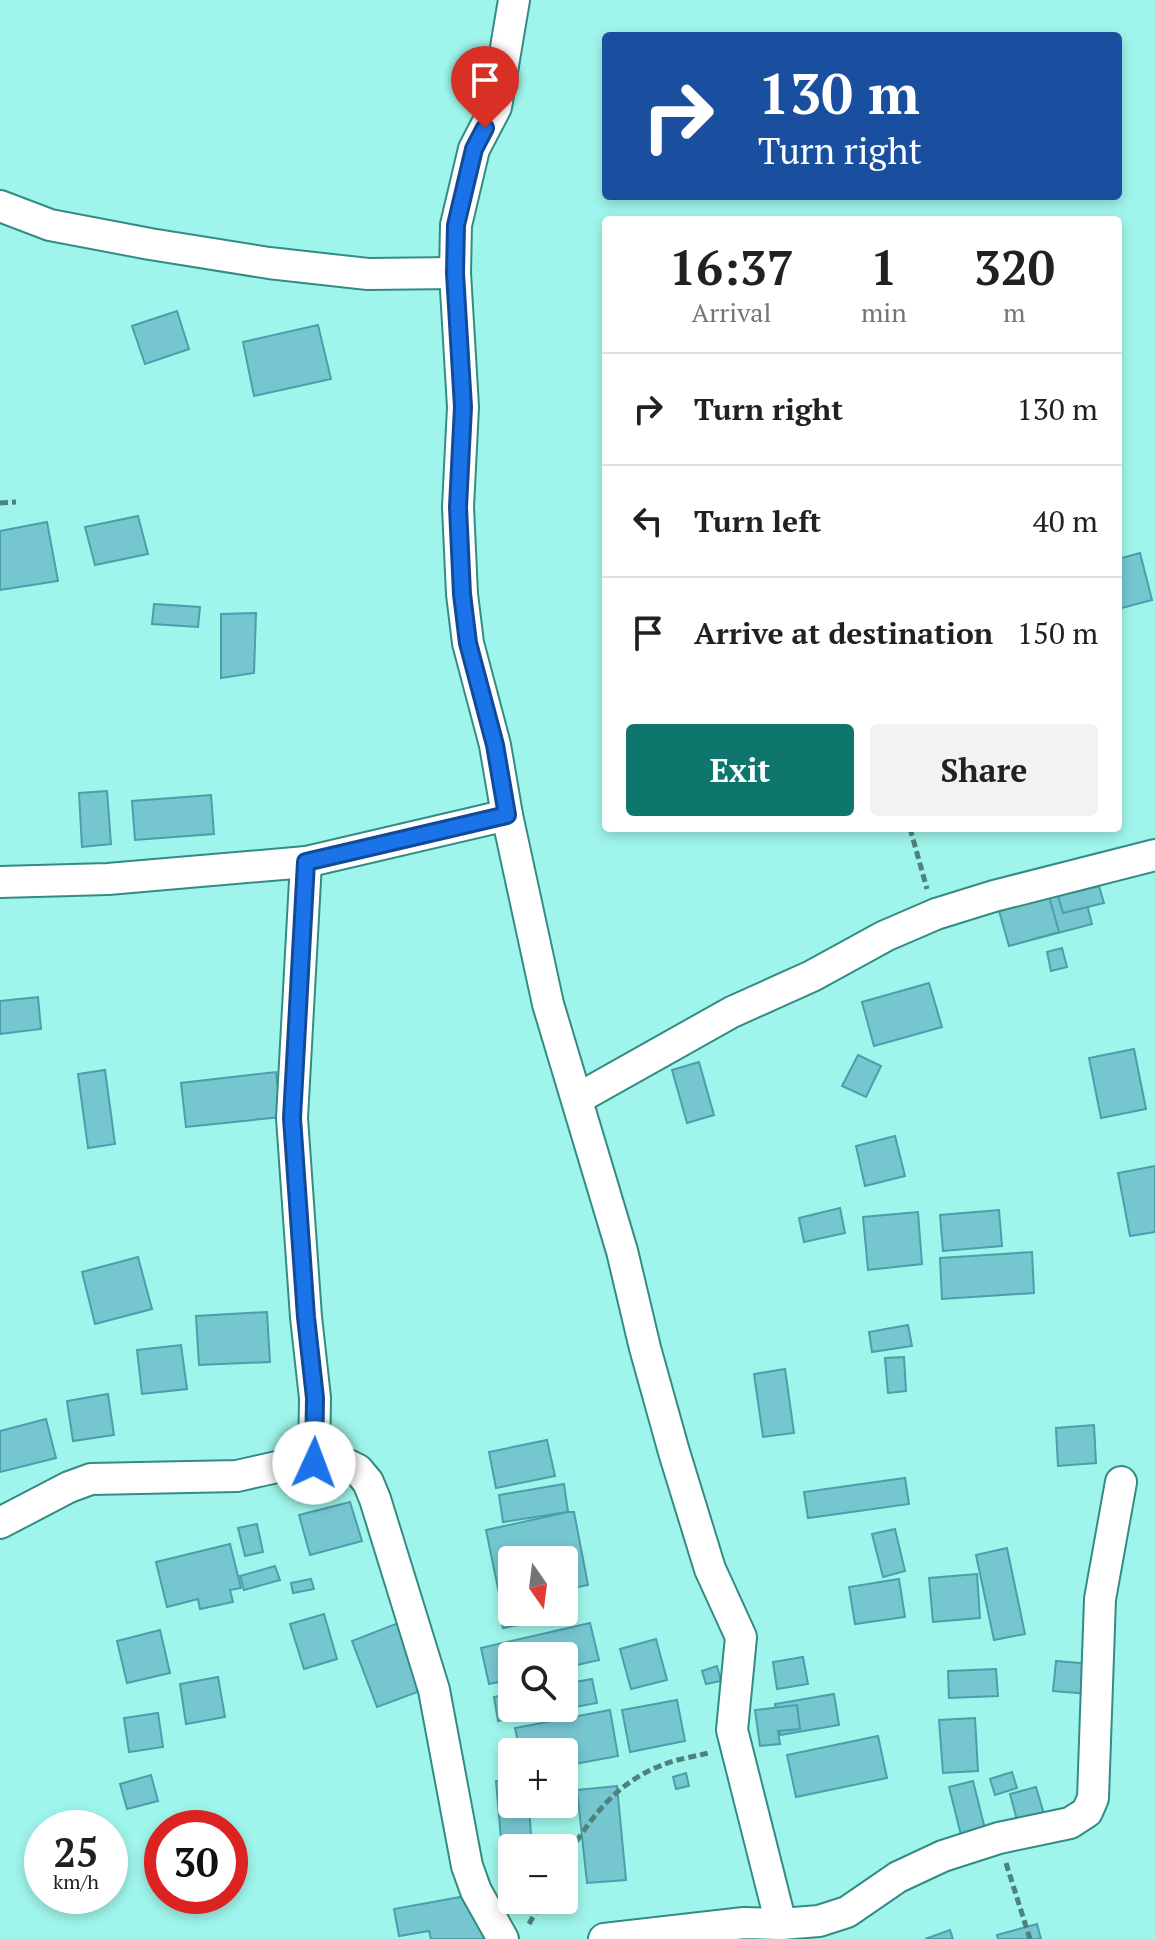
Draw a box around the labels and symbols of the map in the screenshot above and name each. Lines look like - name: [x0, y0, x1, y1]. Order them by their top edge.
- pin: [451, 46, 519, 128]
- position arrow: [272, 1421, 356, 1505]
- north arrow: [498, 1546, 578, 1626]
- speed limit sign: 30: [144, 1810, 248, 1914]

